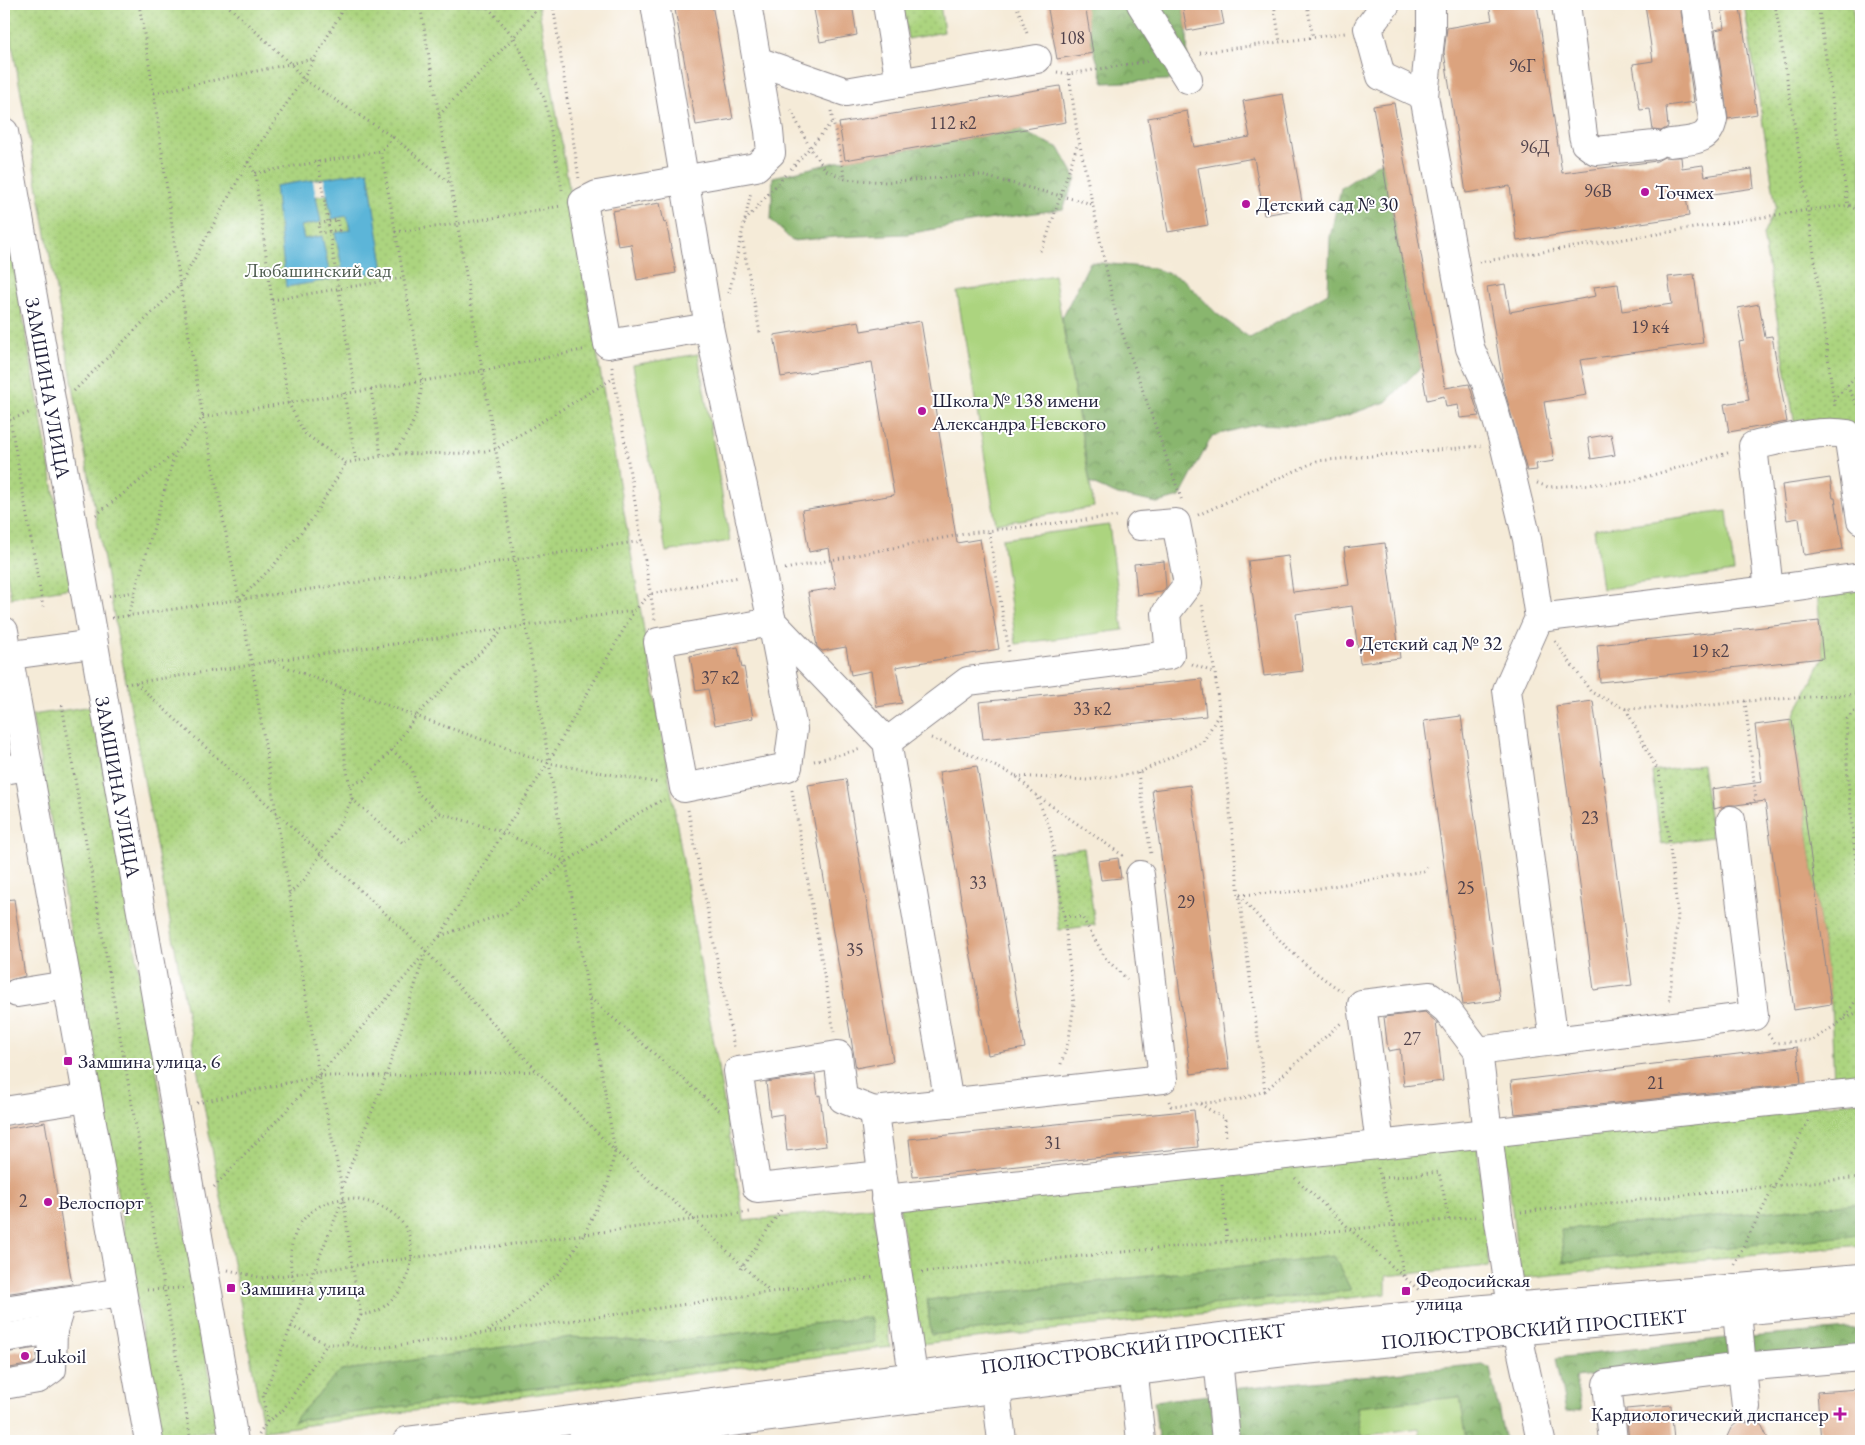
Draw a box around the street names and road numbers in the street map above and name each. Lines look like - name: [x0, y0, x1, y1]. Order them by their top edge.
- street label: ЗАМШИНА УЛИЦА: [19, 295, 77, 481]
- street label: ЗАМШИНА УЛИЦА: [89, 694, 147, 880]
- street label: ПОЛЮСТРОВСКИЙ ПРОСПЕКТ: [1380, 1303, 1689, 1355]
- street label: ПОЛЮСТРОВСКИЙ ПРОСПЕКТ: [979, 1316, 1287, 1380]

